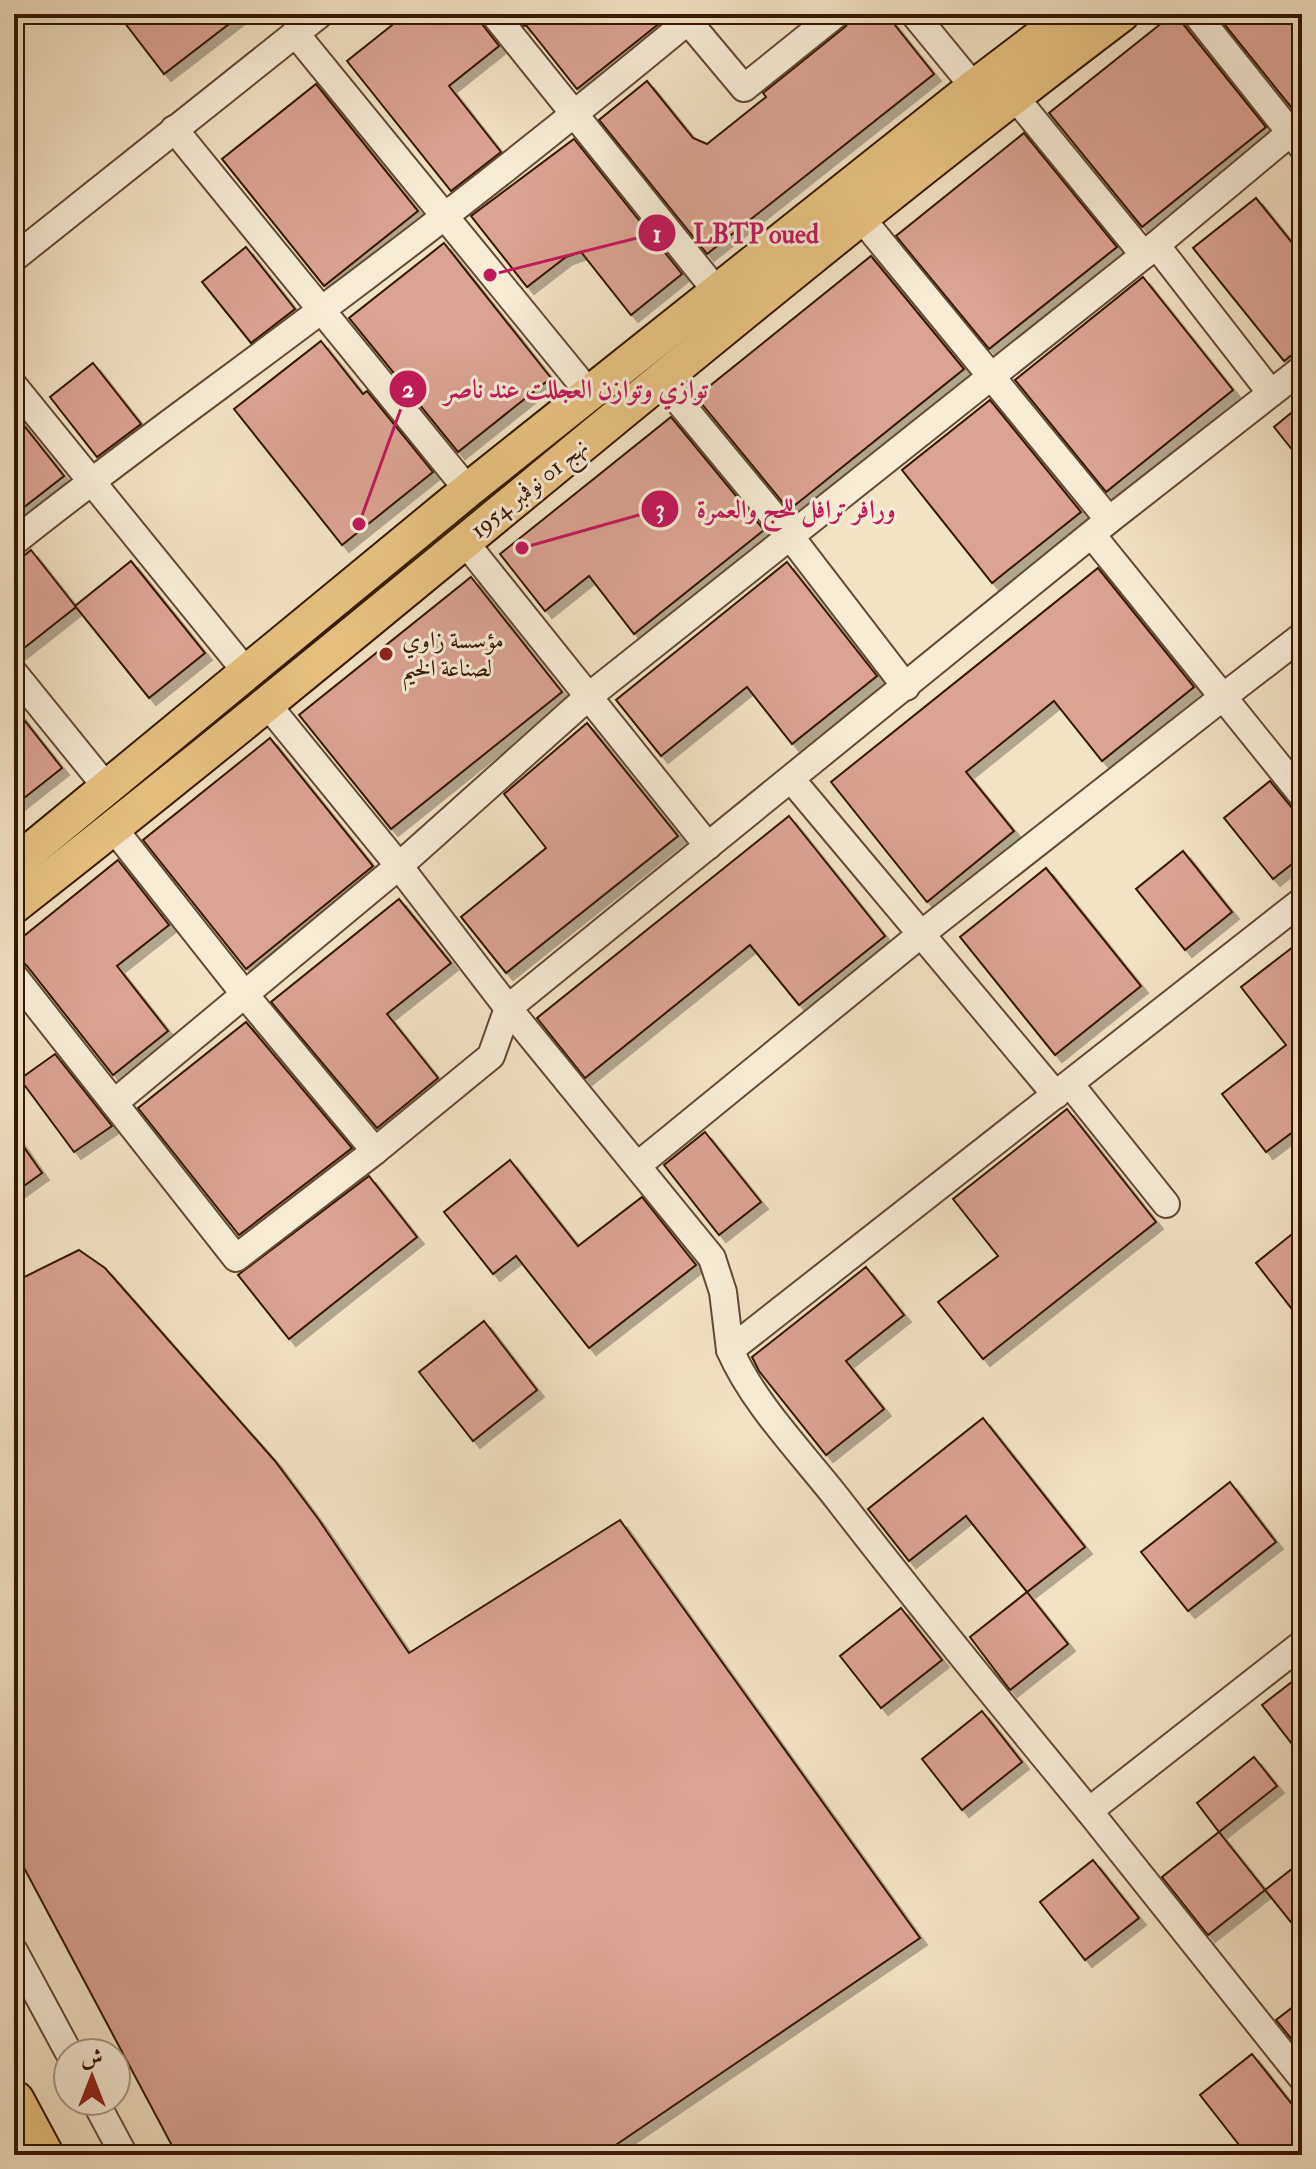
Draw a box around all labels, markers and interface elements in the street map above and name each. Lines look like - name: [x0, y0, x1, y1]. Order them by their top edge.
- callout: LBTP oued: [637, 208, 834, 258]
- text: 1: [653, 219, 661, 250]
- text: LBTP oued: [693, 219, 819, 251]
- callout: توازي وتوازن العجللت عند ناصر: [388, 364, 724, 414]
- text: 2: [402, 374, 414, 405]
- text: توازي وتوازن العجللت عند ناصر: [441, 374, 709, 411]
- street label: نهج 01 نوفمبر 1954: [464, 431, 598, 549]
- callout: ورافر ترافل للحج والعمرة: [640, 484, 911, 534]
- text: 3: [655, 494, 665, 525]
- text: ورافر ترافل للحج والعمرة: [696, 494, 896, 533]
- place label: مؤسسة زاوي لصناعة الخيم: [402, 625, 504, 692]
- marker: مؤسسة زاوي لصناعة الخيم: [377, 645, 395, 663]
- north arrow: [52, 2037, 132, 2117]
- text: ش: [81, 2044, 103, 2072]

